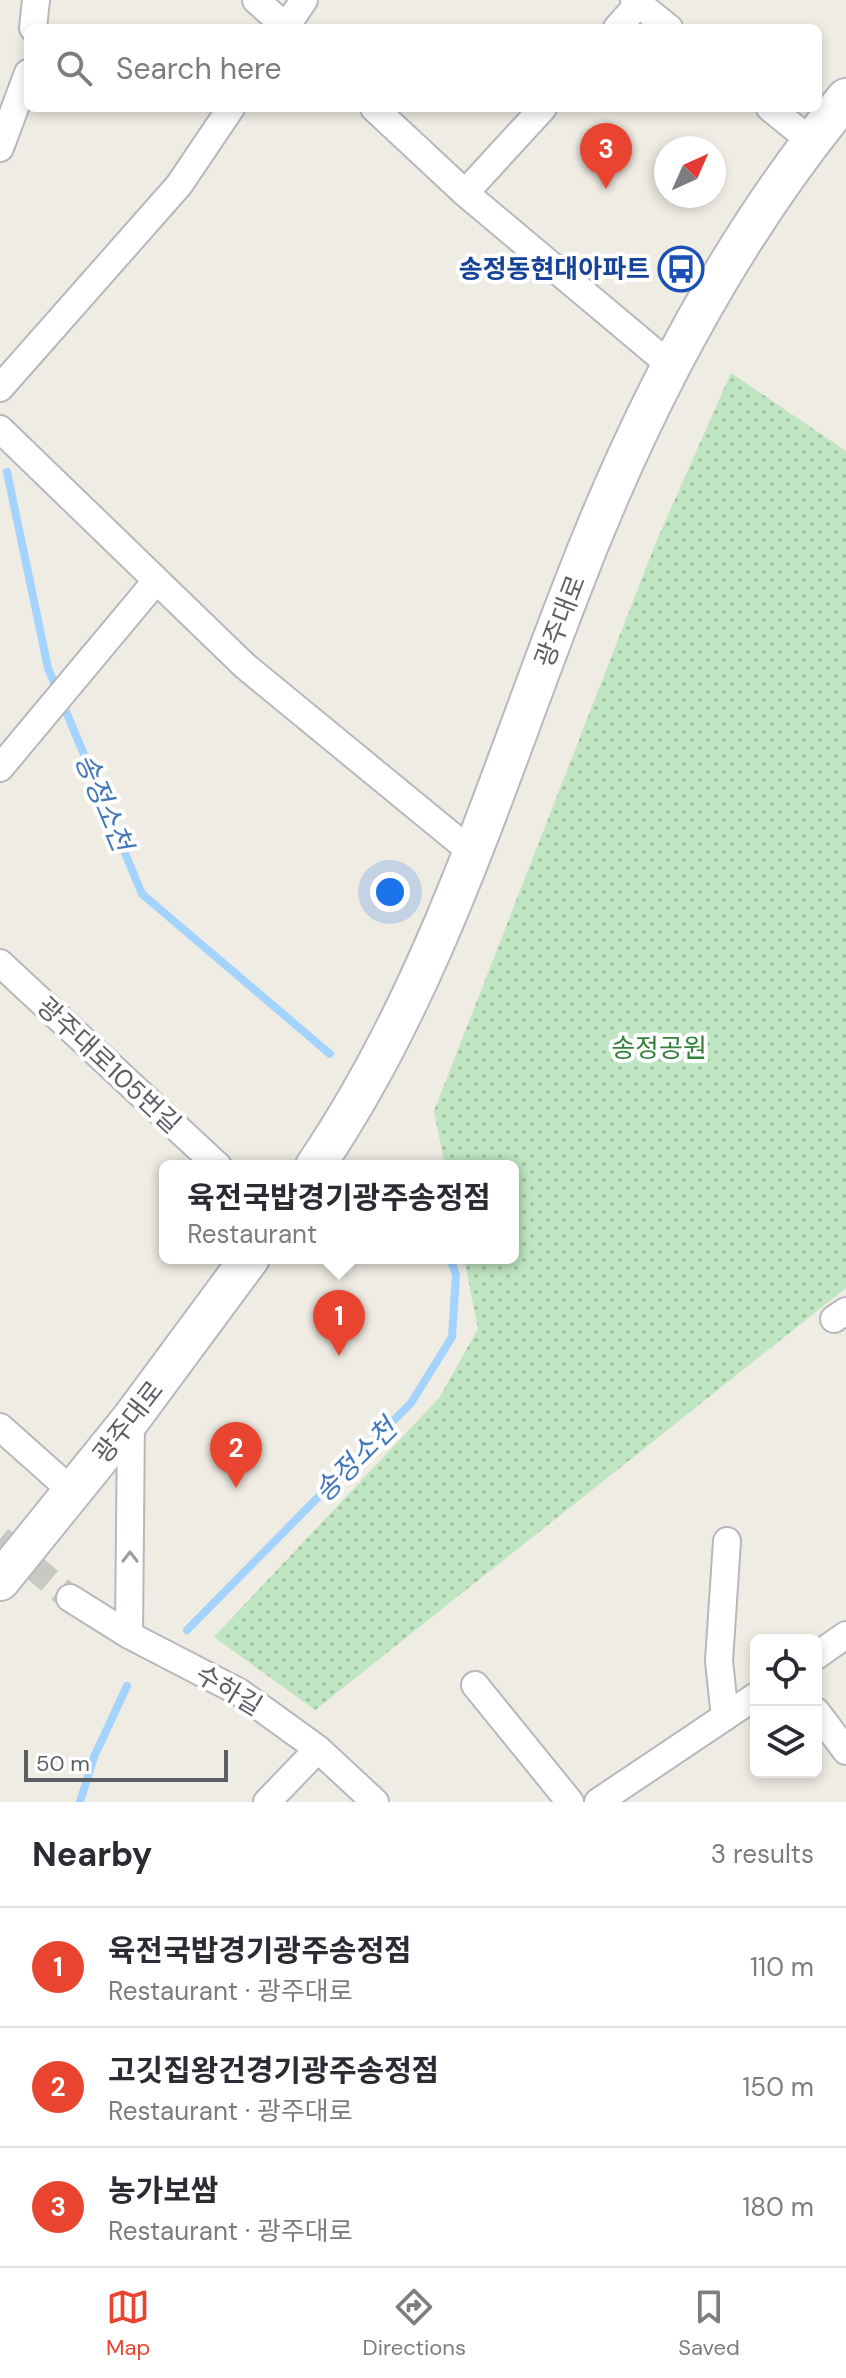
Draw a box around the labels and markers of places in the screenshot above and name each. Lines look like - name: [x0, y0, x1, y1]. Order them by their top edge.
- pin: 3: [580, 123, 632, 189]
- bus stop icon: 송정동현대아파트: [657, 245, 705, 293]
- place label: 송정동현대아파트: [459, 252, 650, 286]
- pin: 1: [313, 1290, 365, 1356]
- pin: 2: [210, 1422, 262, 1488]

